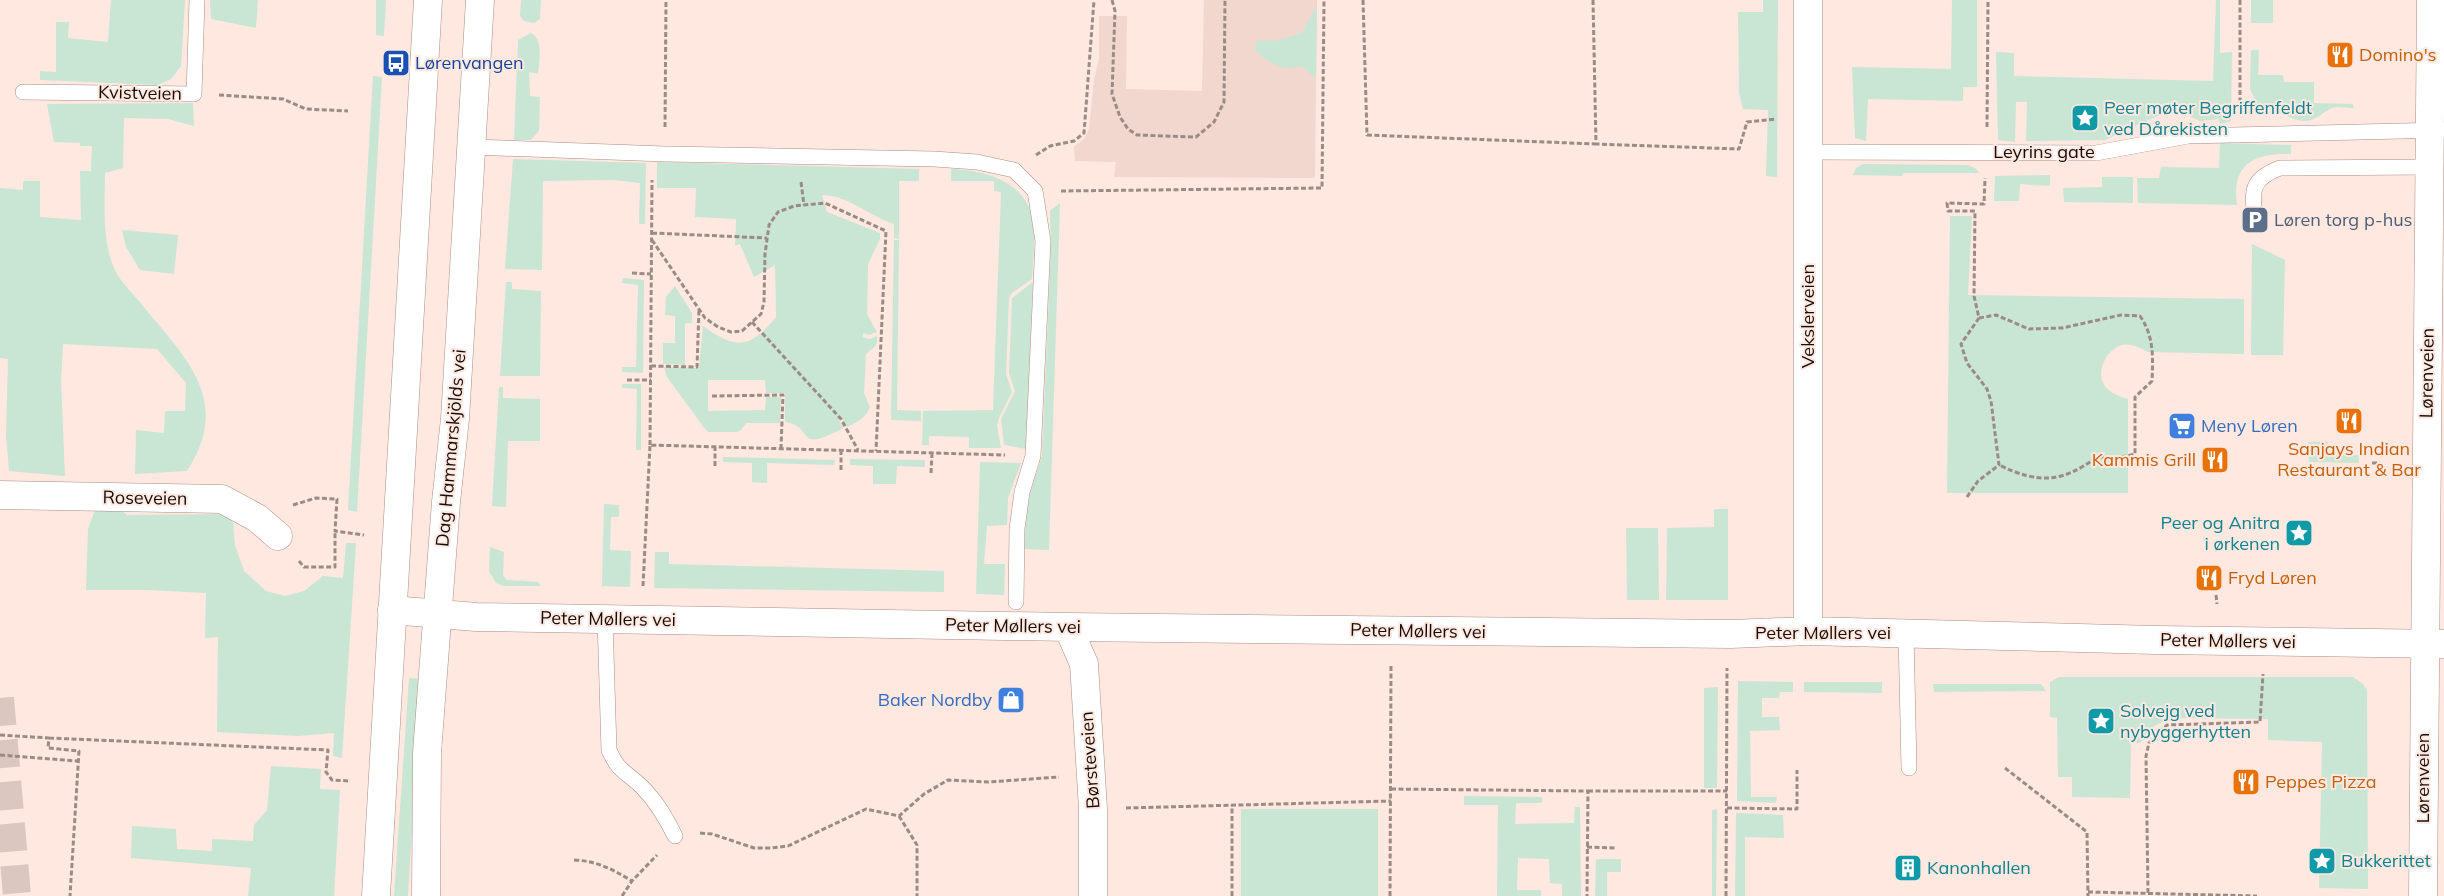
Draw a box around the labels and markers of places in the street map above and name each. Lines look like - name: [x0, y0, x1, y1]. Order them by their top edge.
- restaurant icon: Domino's: [2325, 40, 2355, 70]
- place label: Domino's: [2359, 43, 2437, 66]
- bus stop icon: Lørenvangen: [381, 48, 411, 78]
- place label: Lørenvangen: [415, 51, 524, 74]
- place label: Peer møter Begriffenfeldt ved Dårekisten: [2104, 96, 2312, 140]
- place icon: Peer møter Begriffenfeldt ved Dårekisten: [2070, 103, 2100, 133]
- parking icon: Løren torg p-hus: [2240, 205, 2270, 235]
- place label: Løren torg p-hus: [2274, 208, 2413, 231]
- restaurant icon: Sanjays Indian Restaurant & Bar: [2334, 406, 2364, 436]
- supermarket icon: Meny Løren: [2167, 411, 2197, 441]
- place label: Meny Løren: [2201, 414, 2298, 437]
- place label: Sanjays Indian Restaurant & Bar: [2277, 437, 2421, 481]
- restaurant icon: Kammis Grill: [2200, 445, 2230, 475]
- place label: Kammis Grill: [2092, 448, 2196, 471]
- place label: Peer og Anitra i ørkenen: [2160, 511, 2280, 555]
- place icon: Peer og Anitra i ørkenen: [2284, 518, 2314, 548]
- restaurant icon: Fryd Løren: [2194, 563, 2224, 593]
- place label: Fryd Løren: [2228, 566, 2317, 589]
- shop icon: Baker Nordby: [996, 685, 1026, 715]
- place label: Baker Nordby: [878, 688, 992, 711]
- place label: Solvejg ved nybyggerhytten: [2120, 699, 2251, 743]
- place icon: Solvejg ved nybyggerhytten: [2086, 706, 2116, 736]
- restaurant icon: Peppes Pizza: [2231, 767, 2261, 797]
- place label: Peppes Pizza: [2265, 770, 2377, 793]
- place icon: Bukkerittet: [2307, 846, 2337, 876]
- place label: Bukkerittet: [2341, 849, 2431, 872]
- building icon: Kanonhallen: [1893, 853, 1923, 883]
- place label: Kanonhallen: [1927, 856, 2031, 879]

